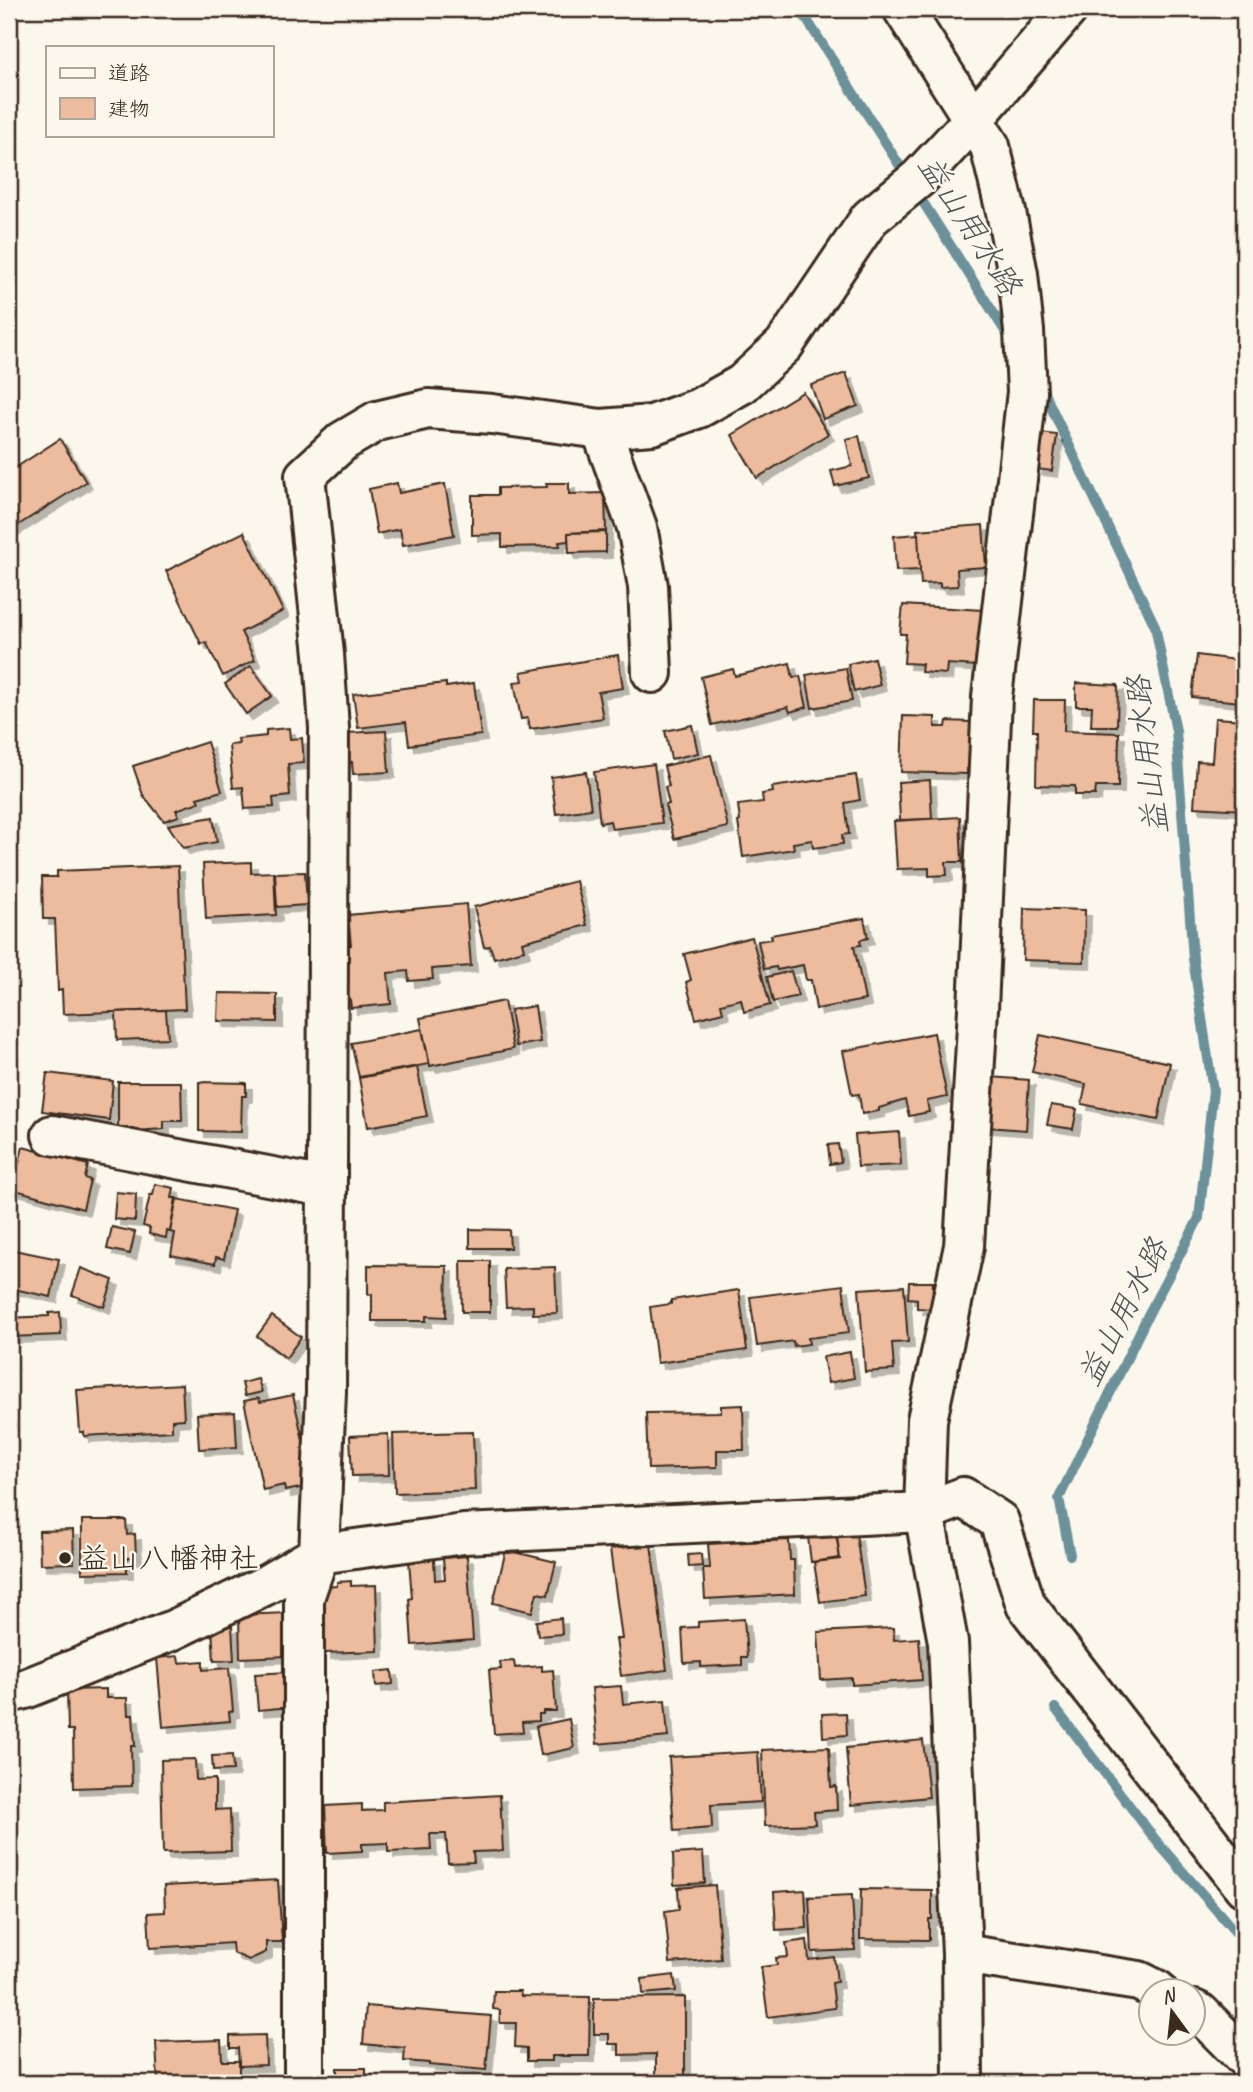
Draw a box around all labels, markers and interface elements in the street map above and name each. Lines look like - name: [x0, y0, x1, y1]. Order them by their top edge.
- legend: [46, 46, 273, 136]
- text: 道路: [108, 60, 150, 86]
- text: 建物: [108, 96, 150, 122]
- water label: 益山用水路: [909, 147, 1032, 305]
- water label: 益山用水路: [1117, 671, 1177, 837]
- water label: 益山用水路: [1068, 1230, 1178, 1393]
- place label: 益山八幡神社: [79, 1539, 259, 1577]
- marker: 益山八幡神社: [57, 1550, 73, 1566]
- north arrow: [1138, 1976, 1208, 2046]
- text: N: [1159, 1983, 1180, 2010]

